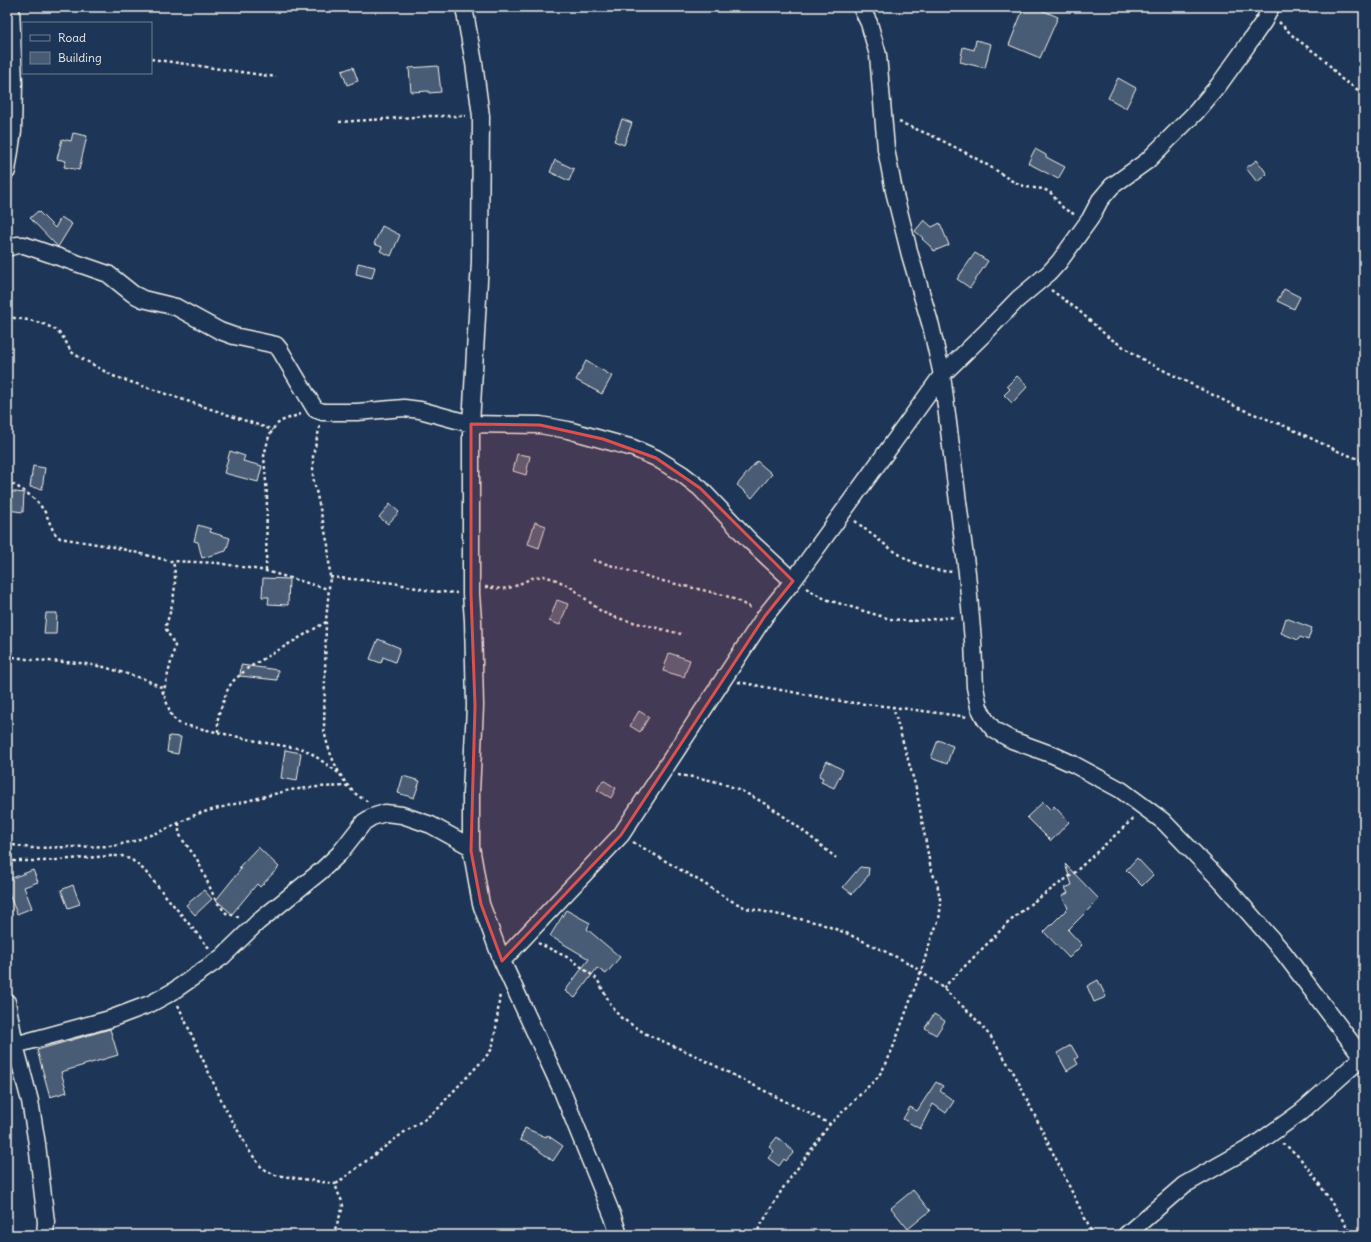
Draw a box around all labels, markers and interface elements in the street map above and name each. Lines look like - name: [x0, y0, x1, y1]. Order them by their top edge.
- legend: [22, 22, 152, 74]
- text: Road: [58, 30, 86, 45]
- text: Building: [58, 50, 102, 65]

